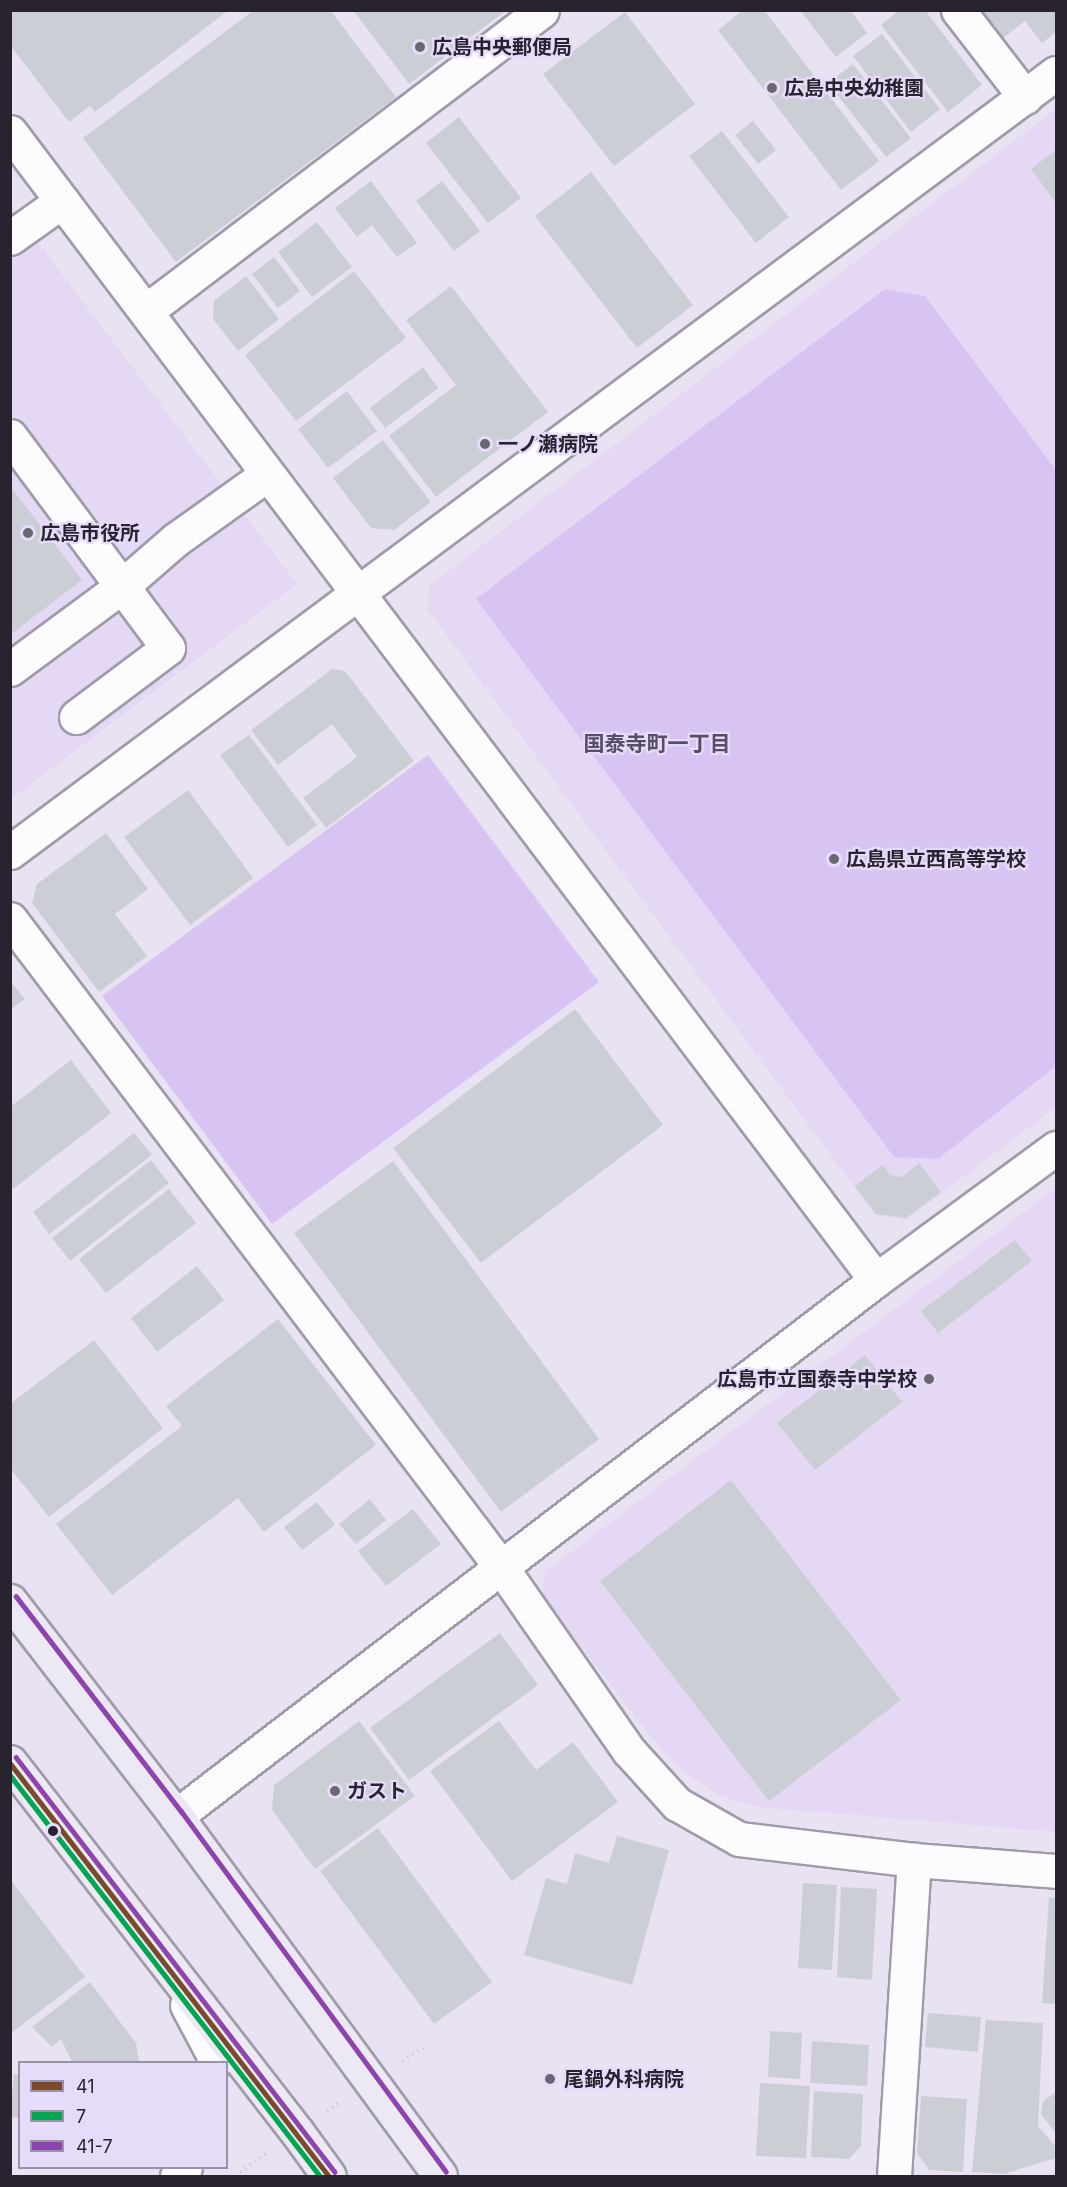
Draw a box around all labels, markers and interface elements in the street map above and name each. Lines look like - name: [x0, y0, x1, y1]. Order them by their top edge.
- place label: 広島中央郵便局: [432, 35, 572, 59]
- marker: 広島中央郵便局: [413, 40, 427, 54]
- place label: 広島中央幼稚園: [784, 76, 924, 100]
- marker: 広島中央幼稚園: [765, 81, 779, 95]
- place label: 一ノ瀬病院: [498, 432, 598, 456]
- marker: 一ノ瀬病院: [476, 435, 494, 453]
- place label: 広島市役所: [40, 521, 140, 545]
- marker: 広島市役所: [21, 526, 35, 540]
- district label: 国泰寺町一丁目: [584, 731, 730, 757]
- place label: 広島県立西高等学校: [846, 847, 1026, 871]
- marker: 広島県立西高等学校: [827, 852, 841, 866]
- place label: 広島市立国泰寺中学校: [717, 1367, 917, 1391]
- marker: 広島市立国泰寺中学校: [922, 1372, 936, 1386]
- place label: ガスト: [347, 1779, 407, 1803]
- marker: ガスト: [328, 1784, 342, 1798]
- unlabelled marker: [47, 1825, 59, 1837]
- legend: [18, 2061, 228, 2169]
- place label: 尾鍋外科病院: [564, 2067, 684, 2091]
- marker: 尾鍋外科病院: [541, 2070, 559, 2088]
- text: 41: [76, 2076, 95, 2097]
- text: 7: [76, 2106, 86, 2127]
- text: 41-7: [76, 2136, 113, 2157]

